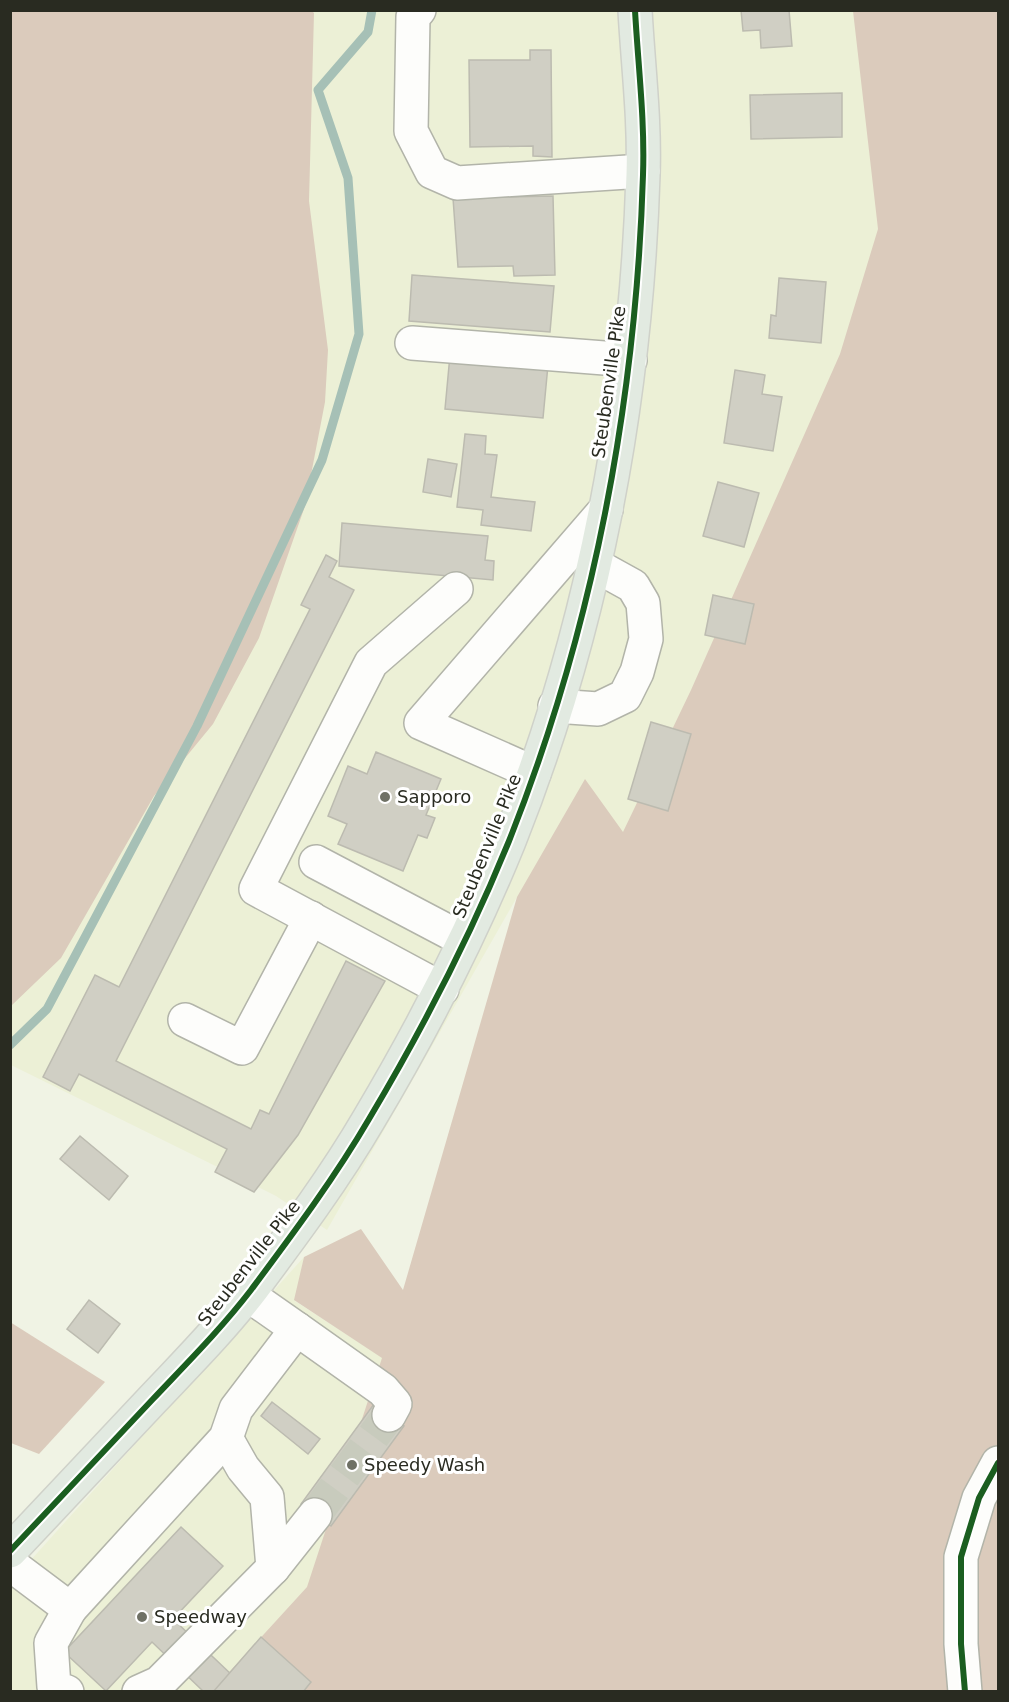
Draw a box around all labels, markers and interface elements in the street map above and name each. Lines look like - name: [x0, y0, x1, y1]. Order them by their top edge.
- street label: Steubenville Pike: [587, 304, 630, 459]
- street label: Steubenville Pike: [448, 771, 525, 921]
- place label: Sapporo: [397, 786, 471, 807]
- marker: Sapporo: [378, 790, 392, 804]
- street label: Steubenville Pike: [193, 1196, 304, 1330]
- place label: Speedy Wash: [364, 1454, 485, 1475]
- marker: Speedy Wash: [345, 1458, 359, 1472]
- place label: Speedway: [154, 1606, 247, 1627]
- marker: Speedway: [135, 1610, 149, 1624]

